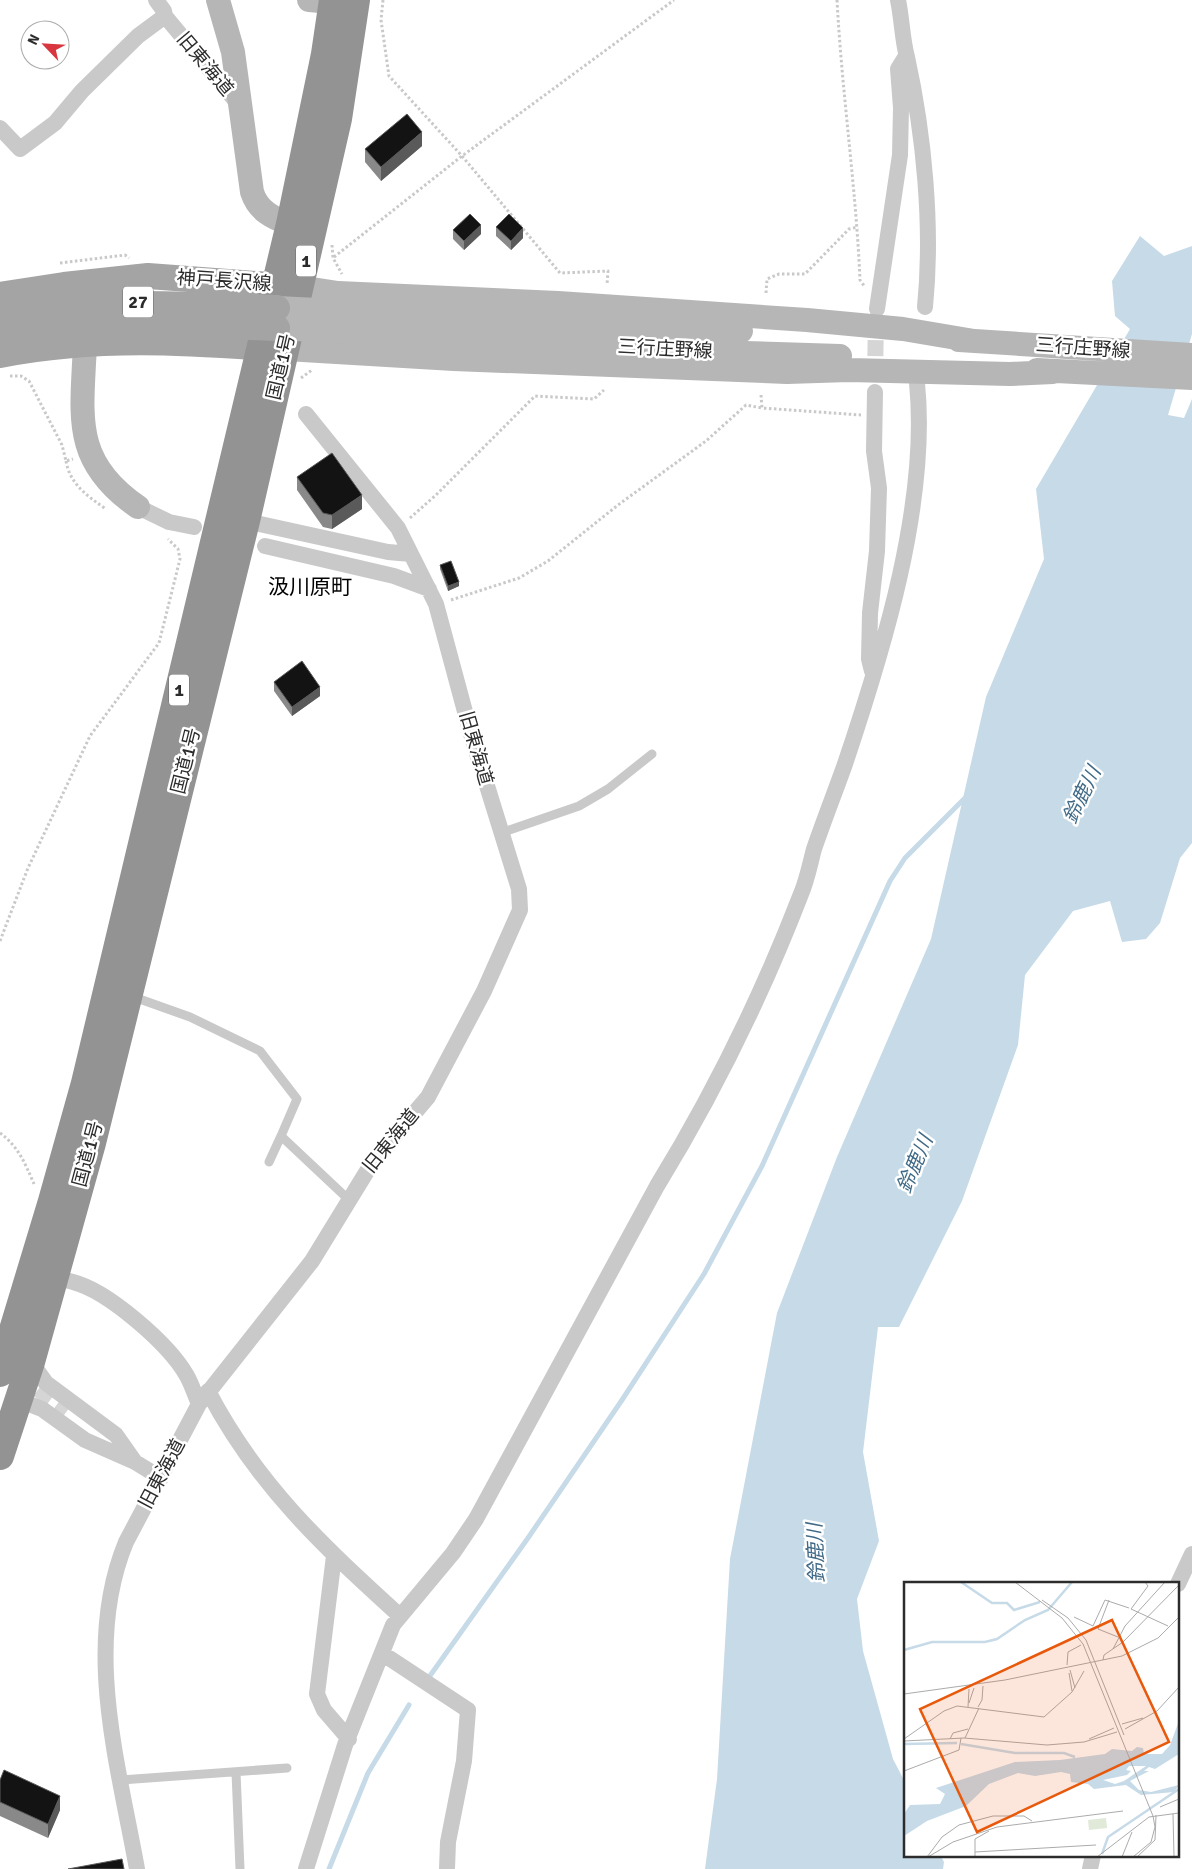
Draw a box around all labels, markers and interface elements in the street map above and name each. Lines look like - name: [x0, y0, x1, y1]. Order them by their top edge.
- north arrow: [20, 20, 70, 70]
- street label: 旧東海道: [171, 27, 239, 101]
- text: N: [24, 32, 43, 48]
- road number: 1: [296, 246, 316, 276]
- street label: 神戸長沢線: [176, 266, 272, 296]
- road number: 27: [123, 286, 153, 318]
- street label: 国道1号: [262, 332, 300, 402]
- street label: 三行庄野線: [1035, 333, 1131, 363]
- street label: 三行庄野線: [617, 335, 713, 363]
- district label: 汲川原町: [268, 574, 352, 600]
- road number: 1: [169, 674, 189, 706]
- street label: 旧東海道: [454, 708, 498, 788]
- street label: 国道1号: [166, 725, 206, 797]
- water label: 鈴鹿川: [1058, 761, 1107, 827]
- street label: 旧東海道: [358, 1104, 424, 1178]
- street label: 国道1号: [68, 1118, 108, 1190]
- water label: 鈴鹿川: [892, 1130, 939, 1196]
- street label: 旧東海道: [134, 1435, 190, 1513]
- water label: 鈴鹿川: [802, 1520, 830, 1584]
- inset map: [904, 1582, 1180, 1856]

